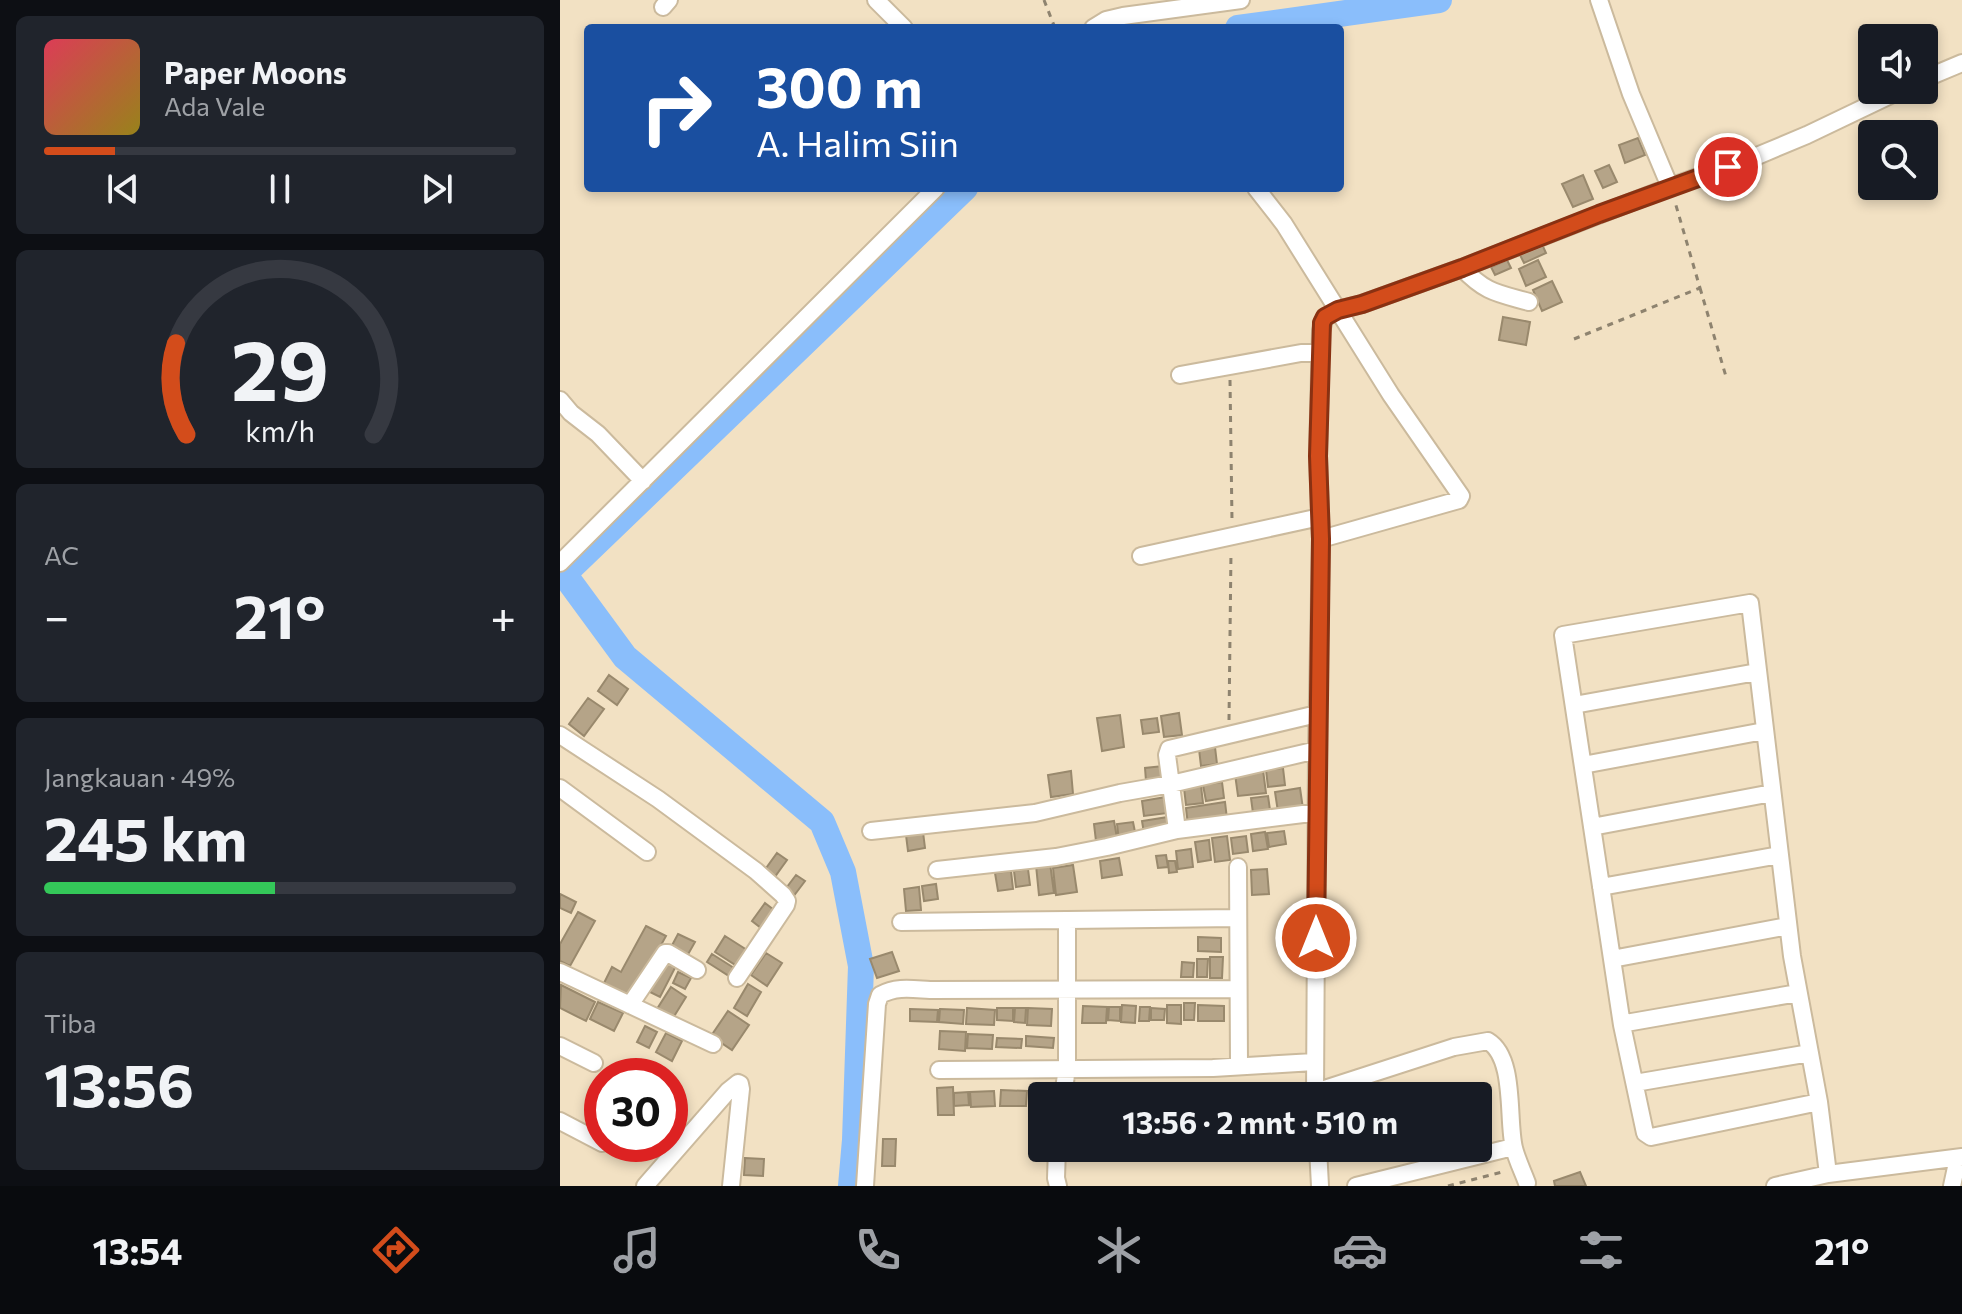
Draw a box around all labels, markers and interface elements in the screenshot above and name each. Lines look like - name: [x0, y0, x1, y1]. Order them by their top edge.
- map controls: [1858, 24, 1938, 200]
- button: sound: [1858, 24, 1938, 104]
- text: 300 m: [756, 51, 923, 120]
- text: Paper Moons: [164, 53, 347, 90]
- icon: right: [624, 56, 728, 160]
- text: Ada Vale: [164, 90, 265, 121]
- text: A. Halim Siin: [756, 120, 959, 164]
- button: search: [1858, 120, 1938, 200]
- pin: [1694, 133, 1762, 201]
- icon: arrive: [1706, 145, 1750, 189]
- icon: previous: [101, 167, 145, 211]
- icon: pause: [258, 167, 302, 211]
- icon: next: [415, 167, 459, 211]
- text: 29: [231, 316, 329, 418]
- text: km/h: [245, 413, 315, 448]
- text: AC: [44, 539, 79, 570]
- text: 21°: [234, 578, 326, 651]
- text: −: [44, 588, 69, 642]
- text: +: [490, 588, 516, 642]
- text: Jangkauan · 49%: [44, 761, 235, 792]
- text: 245 km: [44, 800, 247, 873]
- position arrow: [1274, 896, 1358, 980]
- text: Tiba: [44, 1007, 96, 1038]
- text: 13:56: [44, 1046, 194, 1119]
- speed limit sign: 30: [584, 1058, 688, 1162]
- text: 13:56 · 2 mnt · 510 m: [1122, 1103, 1398, 1140]
- icon: directions: [368, 1222, 424, 1278]
- icon: music: [609, 1222, 665, 1278]
- icon: phone: [850, 1222, 906, 1278]
- icon: climate: [1091, 1222, 1147, 1278]
- icon: car: [1332, 1222, 1388, 1278]
- icon: filters: [1573, 1222, 1629, 1278]
- text: 13:54: [93, 1228, 182, 1272]
- text: 21°: [1814, 1228, 1869, 1272]

